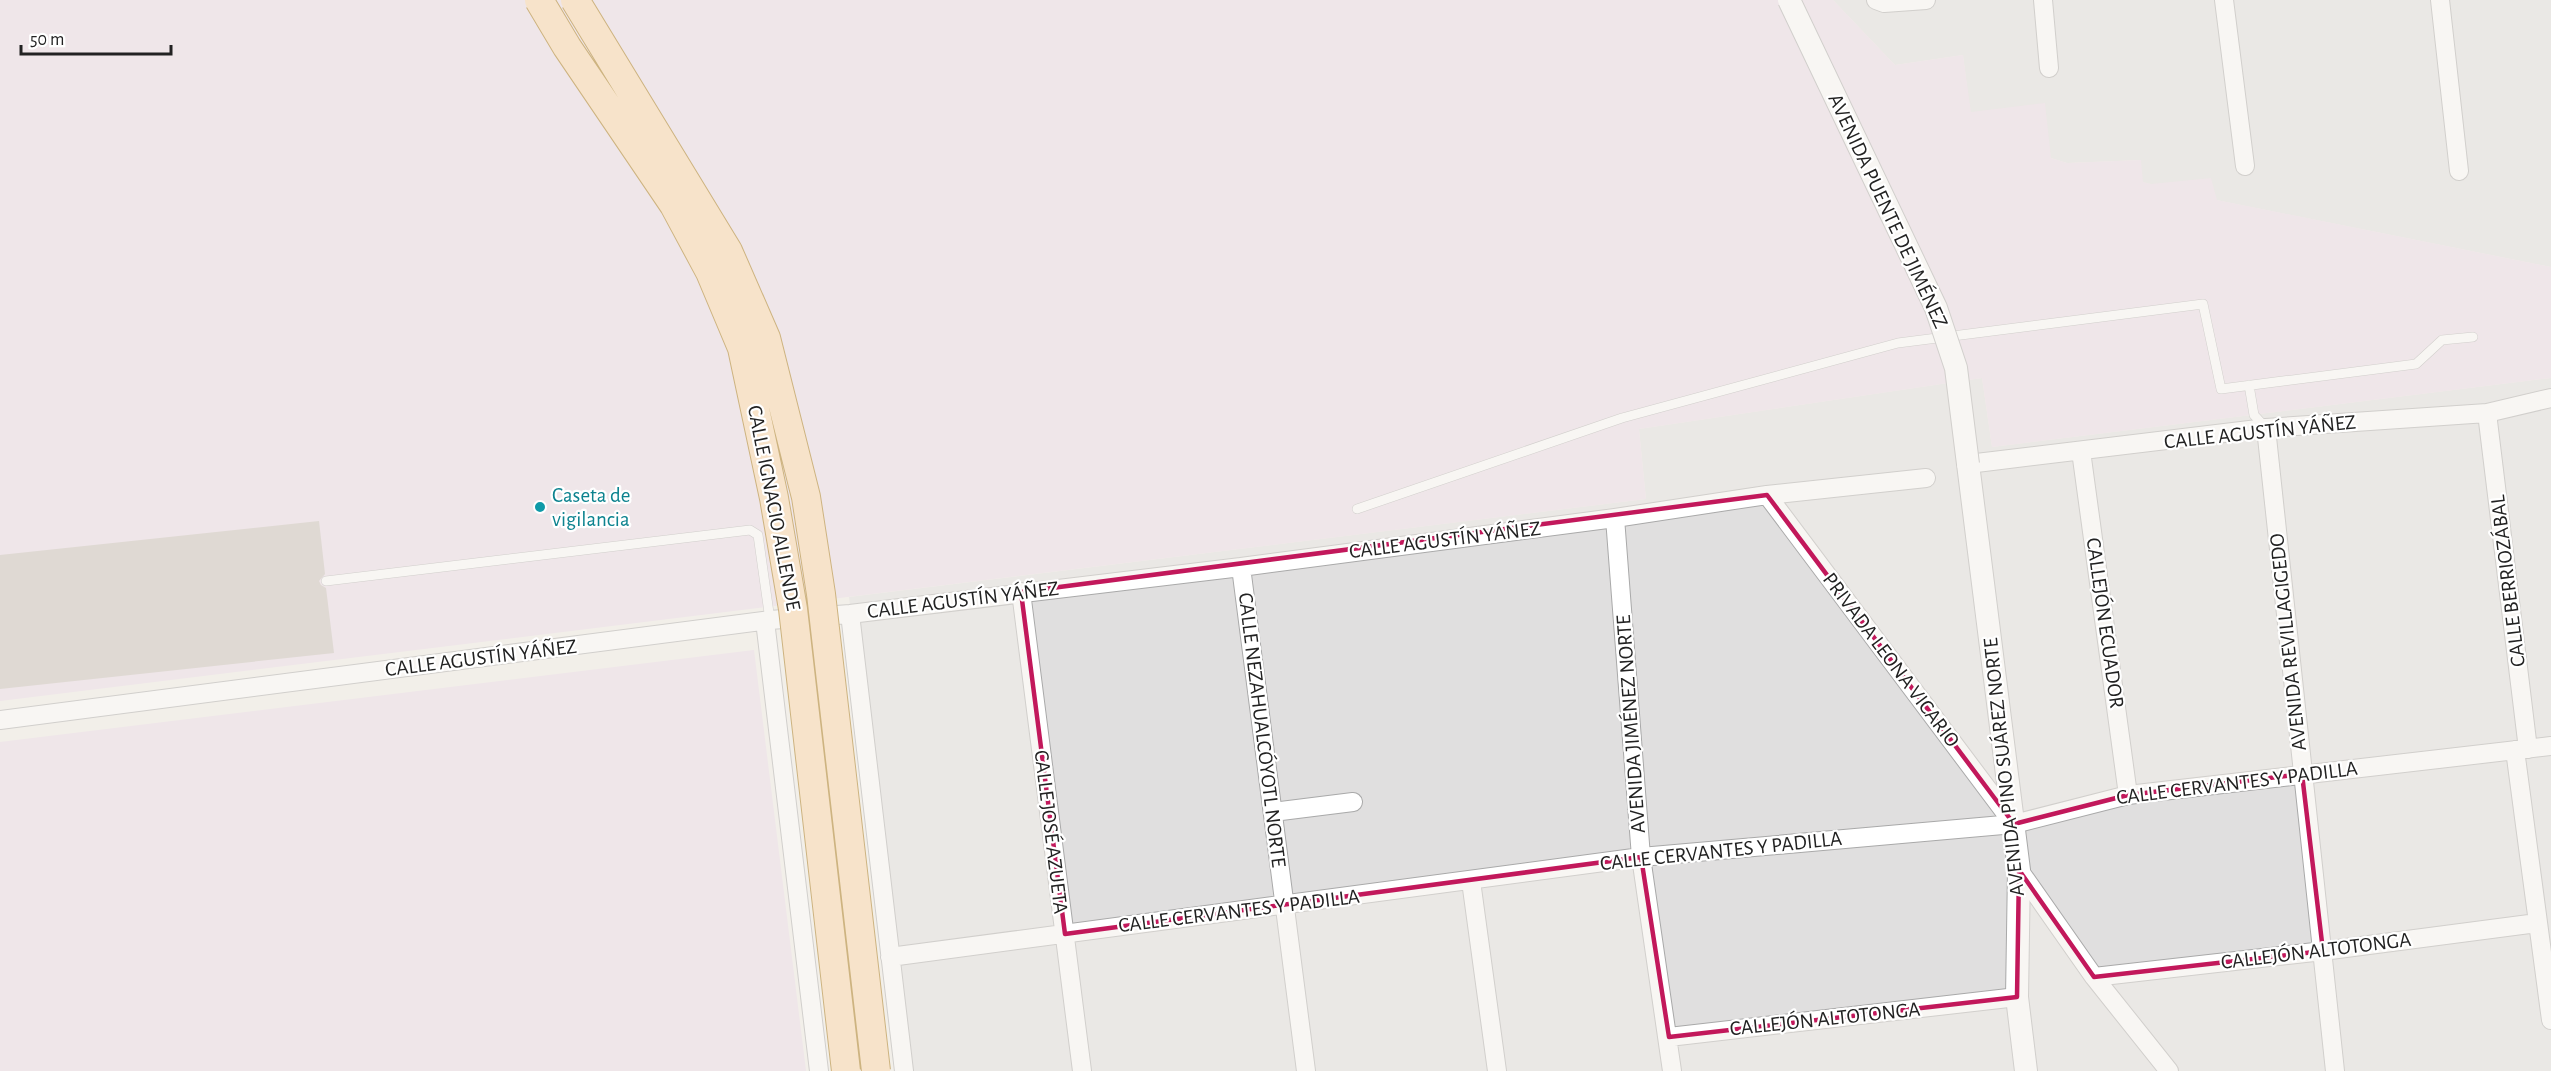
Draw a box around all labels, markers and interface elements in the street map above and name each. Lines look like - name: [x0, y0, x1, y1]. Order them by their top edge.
- scale bar: [21, 18, 171, 56]
- text: 50 m: [30, 31, 64, 49]
- street label: AVENIDA PUENTE DE JIMÉNEZ: [1824, 90, 1953, 332]
- street label: CALLE IGNACIO ALLENDE: [744, 403, 804, 613]
- street label: CALLE AGUSTÍN YÁÑEZ: [2163, 409, 2357, 453]
- place label: Caseta de vigilancia: [552, 485, 631, 530]
- street label: CALLE BERRIOZÁBAL: [2485, 494, 2529, 668]
- marker: Caseta de vigilancia: [533, 500, 547, 514]
- street label: CALLE AGUSTÍN YÁÑEZ: [1348, 516, 1542, 562]
- street label: AVENIDA REVILLAGIGEDO: [2266, 532, 2310, 752]
- street label: CALLEJÓN ECUADOR: [2083, 536, 2129, 710]
- street label: PRIVADA LEONA VICARIO: [1819, 569, 1963, 751]
- street label: CALLE AGUSTÍN YÁÑEZ: [866, 576, 1060, 622]
- street label: CALLE NEZAHUALCÓYOTL NORTE: [1235, 591, 1291, 869]
- street label: AVENIDA JIMÉNEZ NORTE: [1611, 614, 1649, 834]
- street label: CALLE AGUSTÍN YÁÑEZ: [384, 634, 578, 680]
- street label: AVENIDA PINO SUÁREZ NORTE: [1978, 637, 2028, 897]
- street label: CALLE JOSÉ AZUETA: [1031, 749, 1073, 915]
- street label: CALLE CERVANTES Y PADILLA: [2115, 758, 2359, 808]
- street label: CALLE CERVANTES Y PADILLA: [1599, 828, 1843, 874]
- street label: CALLE CERVANTES Y PADILLA: [1117, 886, 1361, 936]
- street label: CALLEJÓN ALTOTONGA: [2220, 927, 2412, 973]
- street label: CALLEJÓN ALTOTONGA: [1729, 997, 1921, 1039]

